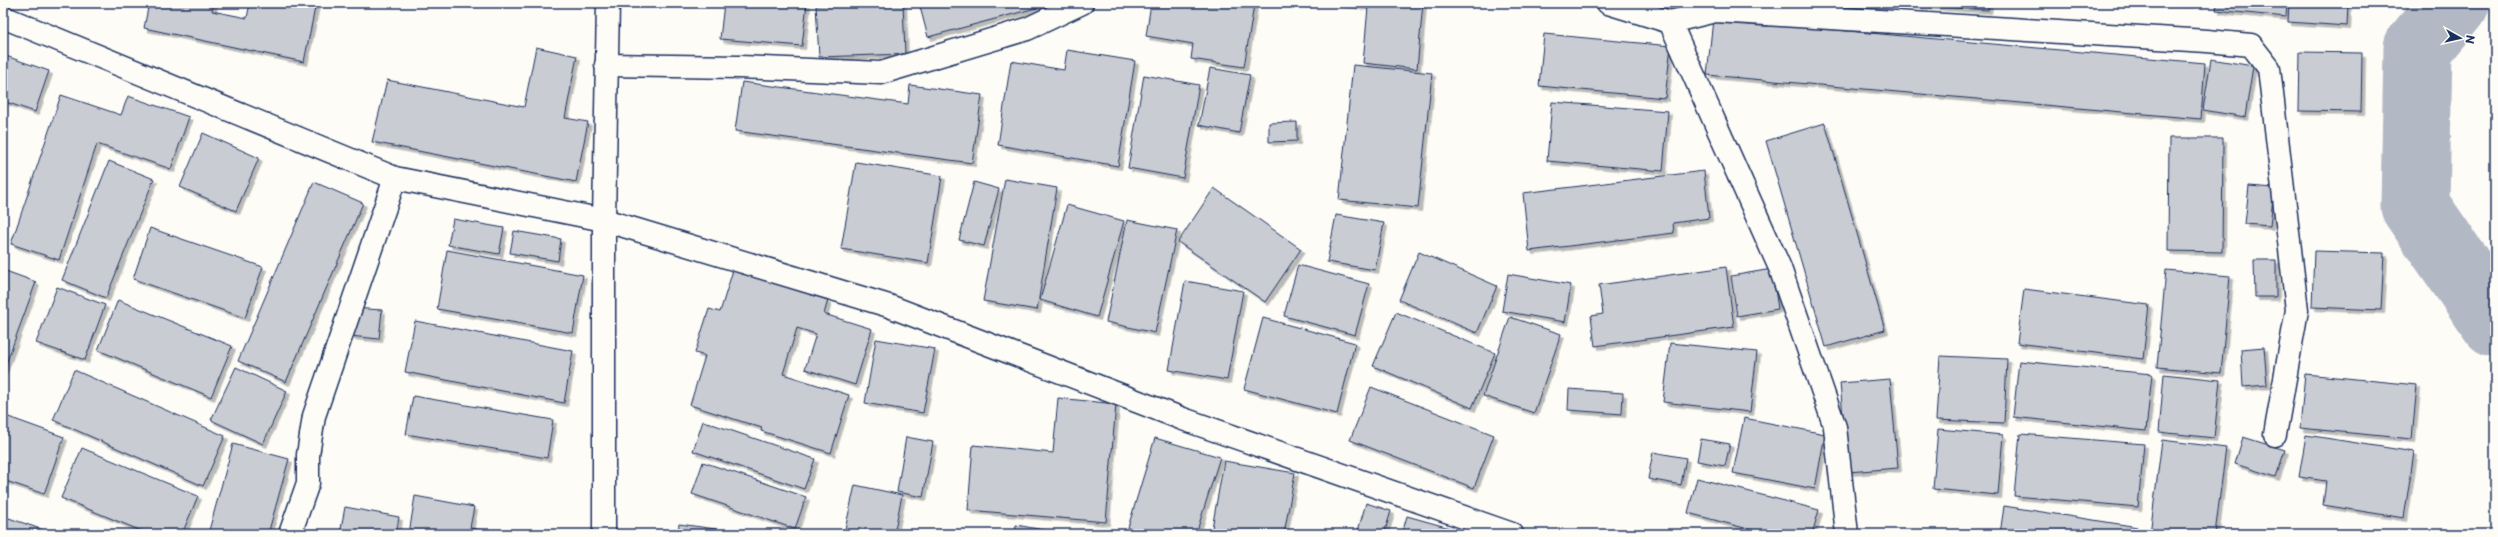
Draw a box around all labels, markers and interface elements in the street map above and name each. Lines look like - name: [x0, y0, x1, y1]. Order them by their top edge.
- north arrow: [2440, 18, 2480, 58]
- text: N: [2461, 34, 2479, 45]

